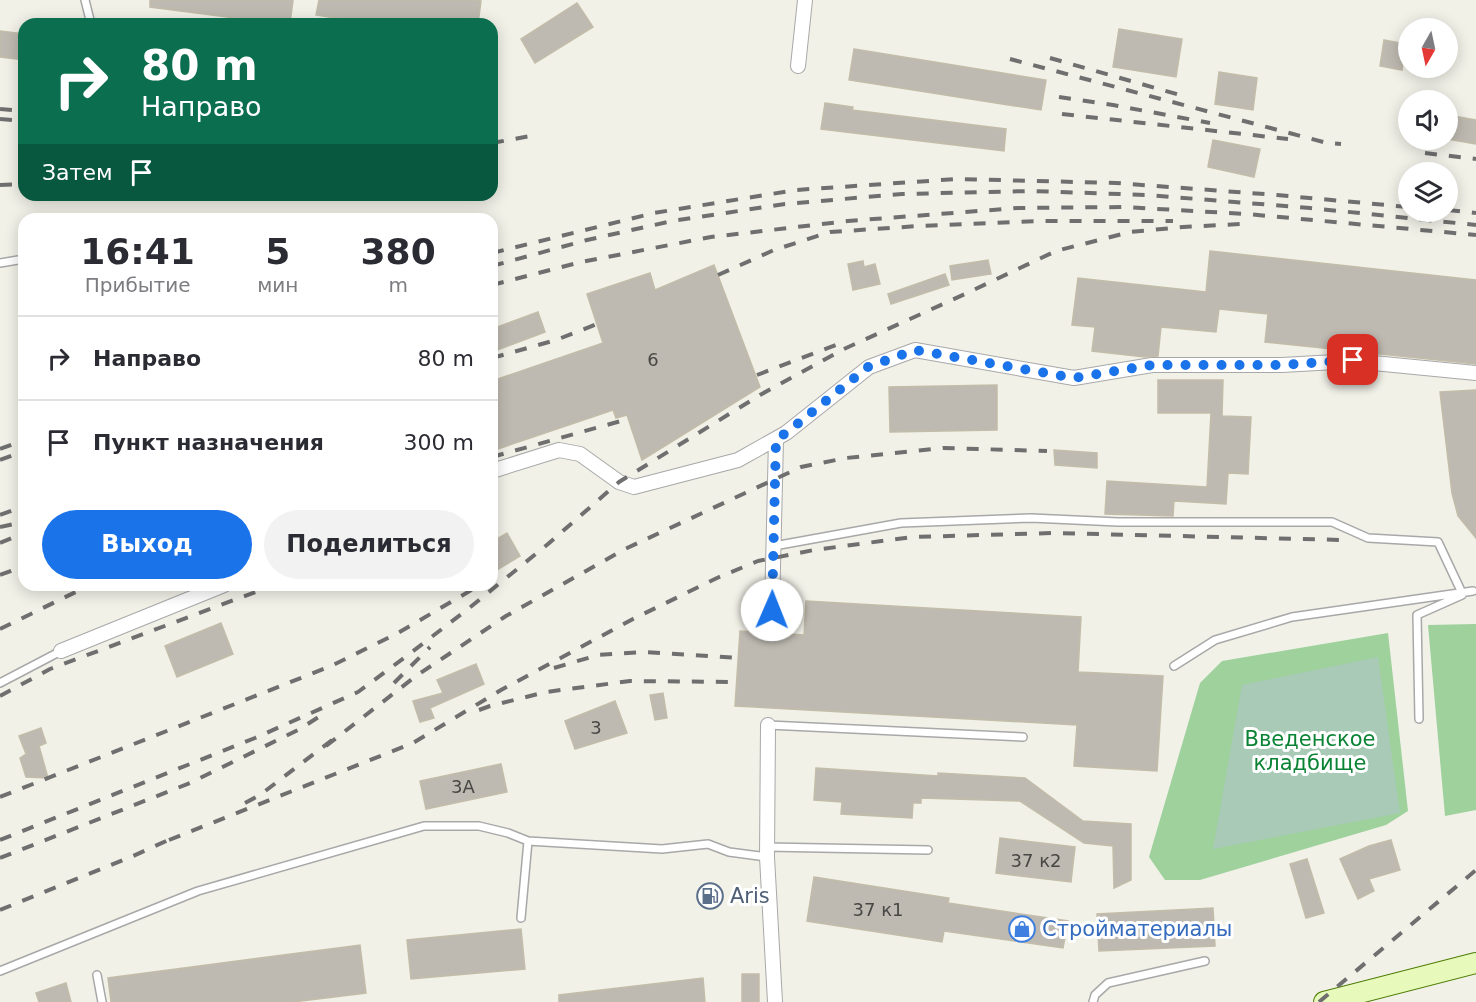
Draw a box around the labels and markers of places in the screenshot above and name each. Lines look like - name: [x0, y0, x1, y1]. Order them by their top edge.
- pin: [1327, 334, 1378, 385]
- fuel station icon: Aris: [695, 881, 725, 911]
- place label: Aris: [730, 884, 770, 908]
- shop icon: Стройматериалы: [1007, 914, 1037, 944]
- place label: Стройматериалы: [1042, 917, 1232, 941]

